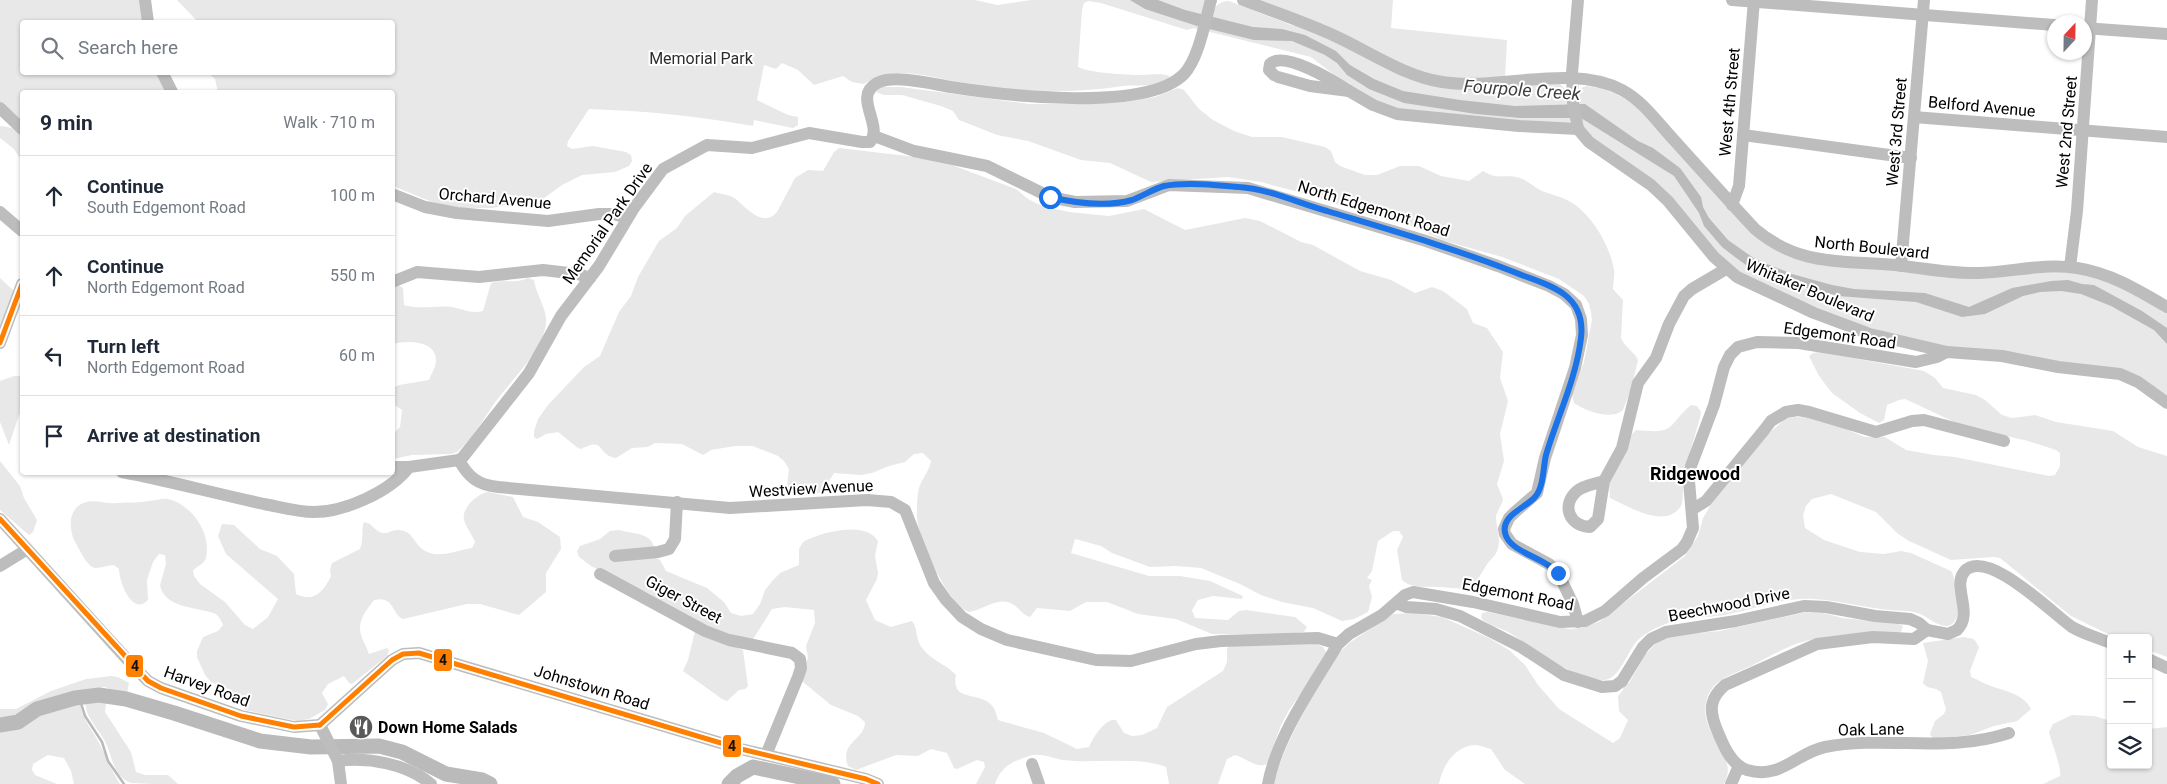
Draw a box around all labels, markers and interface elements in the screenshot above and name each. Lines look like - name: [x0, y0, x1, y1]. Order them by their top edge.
- north arrow: [2047, 15, 2092, 60]
- search box: [20, 20, 395, 75]
- icon: search: [38, 34, 66, 62]
- text: Search here: [78, 36, 178, 59]
- street label: West 4th Street: [1715, 47, 1744, 157]
- park label: Memorial Park: [649, 49, 754, 68]
- water label: Fourpole Creek: [1463, 75, 1582, 104]
- street label: West 2nd Street: [2052, 75, 2081, 189]
- street label: West 3rd Street: [1882, 77, 1911, 187]
- street label: Belford Avenue: [1928, 92, 2036, 121]
- text: 9 min: [40, 111, 93, 135]
- text: Walk · 710 m: [283, 113, 375, 132]
- street label: Memorial Park Drive: [558, 159, 656, 288]
- text: Continue: [87, 175, 164, 198]
- street label: North Edgemont Road: [1296, 176, 1452, 241]
- icon: ahead: [40, 182, 68, 210]
- street label: Orchard Avenue: [438, 184, 552, 213]
- text: 100 m: [330, 186, 375, 205]
- route start: [1039, 186, 1062, 209]
- text: South Edgemont Road: [87, 198, 246, 217]
- street label: North Boulevard: [1814, 232, 1930, 263]
- text: Continue: [87, 255, 164, 278]
- street label: Whitaker Boulevard: [1743, 255, 1877, 326]
- icon: ahead: [40, 262, 68, 290]
- text: 550 m: [330, 266, 375, 285]
- text: North Edgemont Road: [87, 278, 245, 297]
- street label: Edgemont Road: [1782, 318, 1897, 353]
- text: Turn left: [87, 335, 160, 358]
- icon: left: [40, 342, 68, 370]
- text: 60 m: [339, 346, 375, 365]
- text: North Edgemont Road: [87, 358, 245, 377]
- icon: arrive: [40, 422, 68, 450]
- text: Arrive at destination: [87, 424, 260, 447]
- district label: Ridgewood: [1650, 463, 1740, 484]
- street label: Westview Avenue: [748, 476, 874, 501]
- route end: [1547, 562, 1570, 585]
- street label: Giger Street: [642, 571, 725, 628]
- street label: Edgemont Road: [1460, 574, 1575, 615]
- street label: Beechwood Drive: [1667, 583, 1791, 626]
- map controls: [2107, 634, 2152, 769]
- button: +: [2107, 634, 2152, 679]
- line badge: 4: [433, 648, 453, 672]
- text: 4: [439, 652, 447, 668]
- line badge: 4: [125, 654, 144, 678]
- text: 4: [131, 658, 139, 674]
- street label: Johnstown Road: [532, 661, 652, 714]
- street label: Harvey Road: [161, 662, 252, 711]
- button: −: [2107, 679, 2152, 724]
- restaurant icon: Down Home Salads: [348, 714, 374, 740]
- place label: Down Home Salads: [378, 718, 517, 737]
- street label: Oak Lane: [1838, 719, 1904, 740]
- button: layers: [2107, 724, 2152, 769]
- line badge: 4: [722, 734, 742, 758]
- text: 4: [728, 738, 736, 754]

